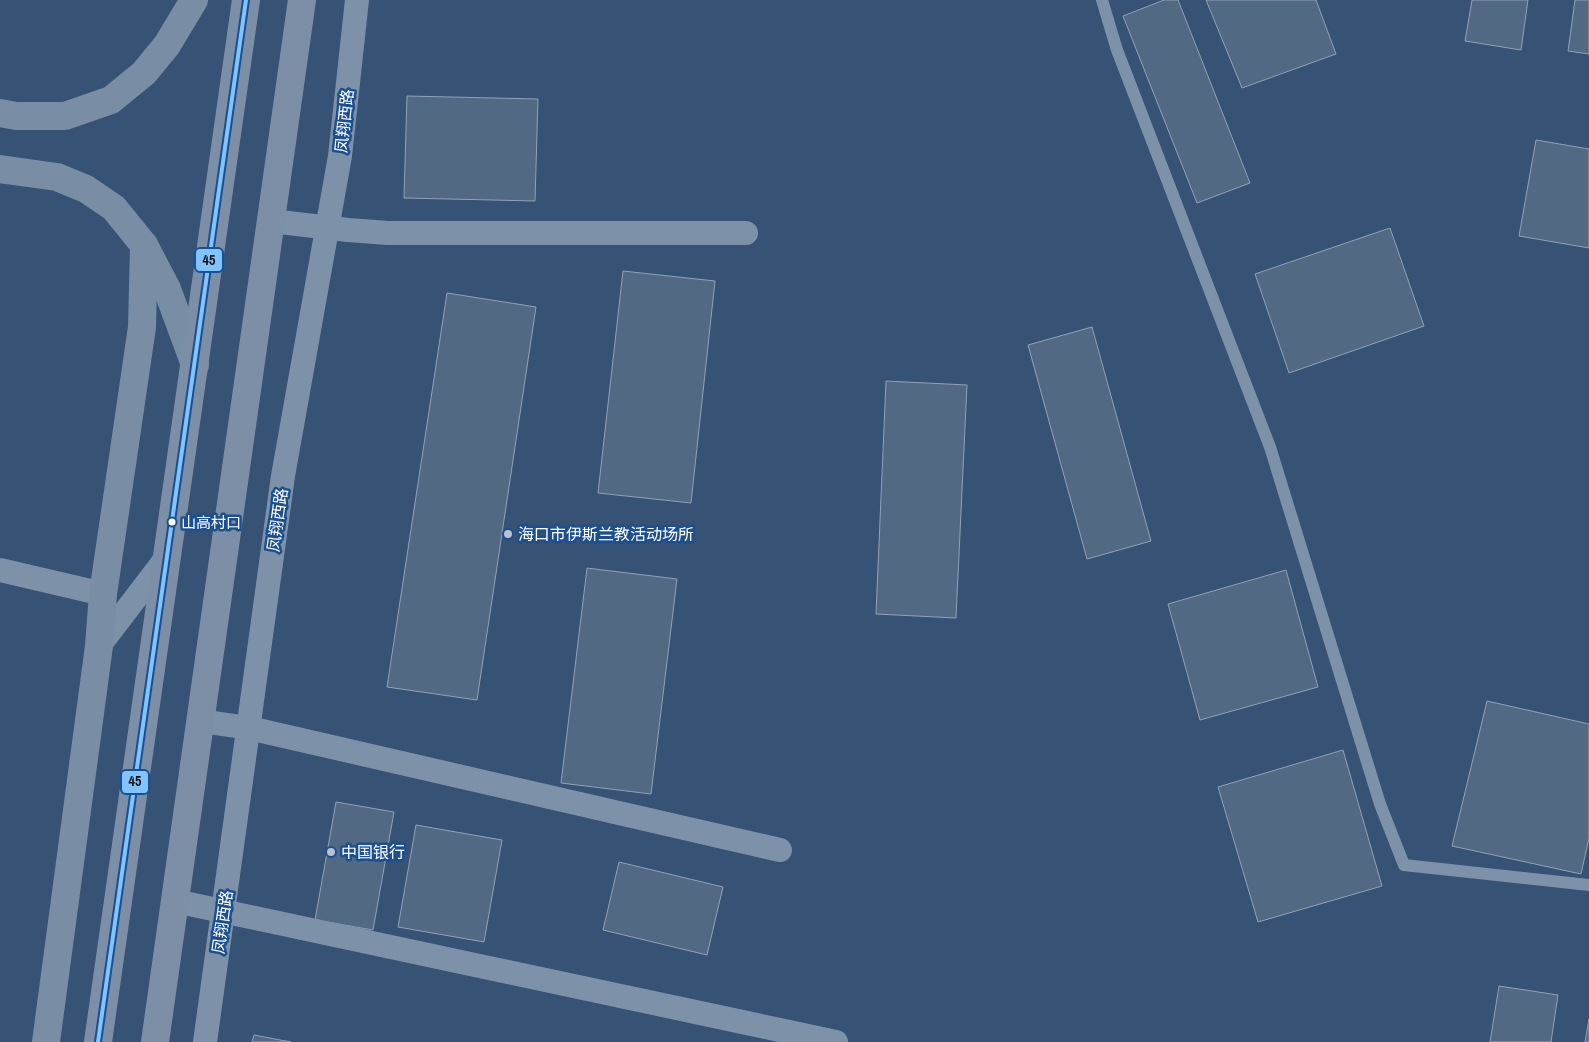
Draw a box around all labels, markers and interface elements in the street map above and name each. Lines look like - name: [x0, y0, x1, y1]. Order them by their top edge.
- street label: 凤翔西路: [330, 88, 358, 154]
- line badge: 45: [195, 248, 223, 272]
- text: 45: [203, 251, 216, 269]
- street label: 凤翔西路: [262, 487, 292, 553]
- place label: 山高村口: [181, 512, 241, 533]
- marker: 山高村口: [167, 517, 177, 527]
- place label: 海口市伊斯兰教活动场所: [518, 523, 694, 545]
- marker: 海口市伊斯兰教活动场所: [502, 528, 514, 540]
- line badge: 45: [121, 770, 149, 794]
- text: 45: [129, 772, 142, 790]
- place label: 中国银行: [341, 841, 405, 863]
- marker: 中国银行: [325, 846, 337, 858]
- street label: 凤翔西路: [207, 889, 237, 955]

